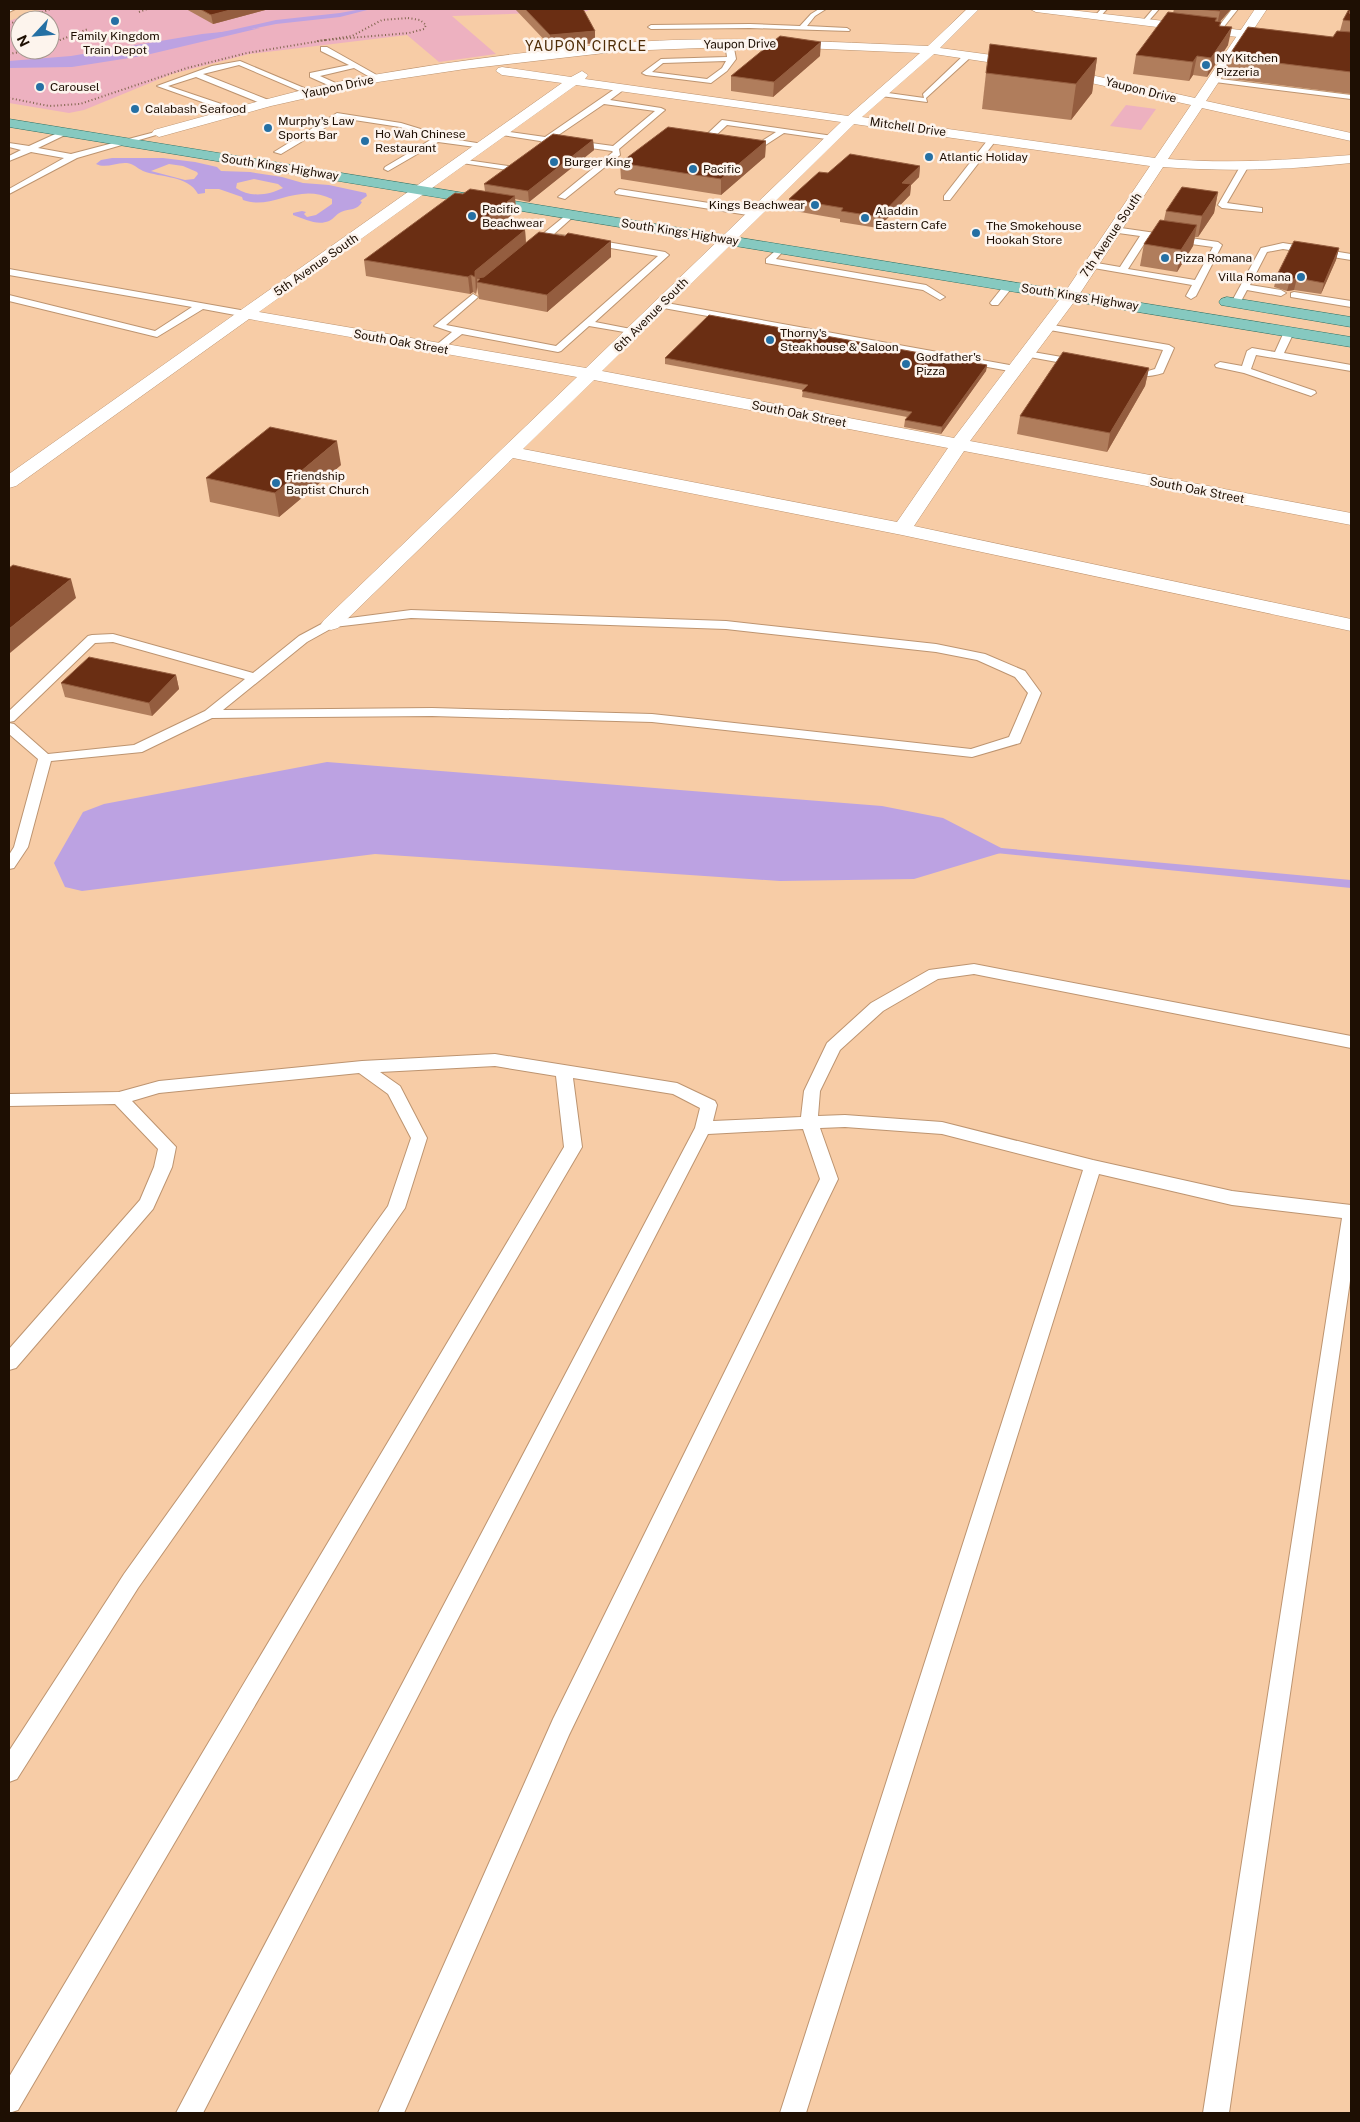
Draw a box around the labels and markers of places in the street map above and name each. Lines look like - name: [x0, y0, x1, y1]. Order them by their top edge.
- marker: Family Kingdom Train Depot: [109, 15, 121, 27]
- place label: Family Kingdom Train Depot: [70, 29, 160, 57]
- place label: NY Kitchen Pizzeria: [1216, 51, 1278, 79]
- marker: NY Kitchen Pizzeria: [1200, 59, 1212, 71]
- place label: Carousel: [50, 80, 100, 94]
- marker: Carousel: [34, 81, 46, 93]
- place label: Calabash Seafood: [145, 102, 246, 116]
- marker: Calabash Seafood: [129, 103, 141, 115]
- place label: Murphy's Law Sports Bar: [278, 114, 355, 142]
- marker: Murphy's Law Sports Bar: [262, 122, 274, 134]
- place label: Ho Wah Chinese Restaurant: [375, 127, 466, 155]
- marker: Ho Wah Chinese Restaurant: [359, 135, 371, 147]
- place label: Atlantic Holiday: [939, 150, 1028, 164]
- marker: Atlantic Holiday: [923, 151, 935, 163]
- place label: Burger King: [564, 155, 631, 169]
- marker: Burger King: [548, 156, 560, 168]
- place label: Pacific: [703, 162, 741, 176]
- marker: Pacific: [687, 163, 699, 175]
- place label: Kings Beachwear: [709, 198, 805, 212]
- marker: Kings Beachwear: [809, 199, 821, 211]
- place label: Pacific Beachwear: [482, 202, 544, 230]
- place label: Aladdin Eastern Cafe: [875, 204, 947, 232]
- marker: Pacific Beachwear: [466, 210, 478, 222]
- marker: Aladdin Eastern Cafe: [859, 212, 871, 224]
- place label: The Smokehouse Hookah Store: [986, 219, 1082, 247]
- marker: The Smokehouse Hookah Store: [970, 227, 982, 239]
- place label: Pizza Romana: [1175, 251, 1252, 265]
- marker: Pizza Romana: [1159, 252, 1171, 264]
- place label: Villa Romana: [1218, 270, 1291, 284]
- marker: Villa Romana: [1295, 271, 1307, 283]
- place label: Thorny's Steakhouse & Saloon: [780, 326, 899, 354]
- marker: Thorny's Steakhouse & Saloon: [764, 334, 776, 346]
- place label: Godfather's Pizza: [916, 350, 981, 378]
- marker: Godfather's Pizza: [900, 358, 912, 370]
- place label: Friendship Baptist Church: [286, 469, 369, 497]
- marker: Friendship Baptist Church: [270, 477, 282, 489]

